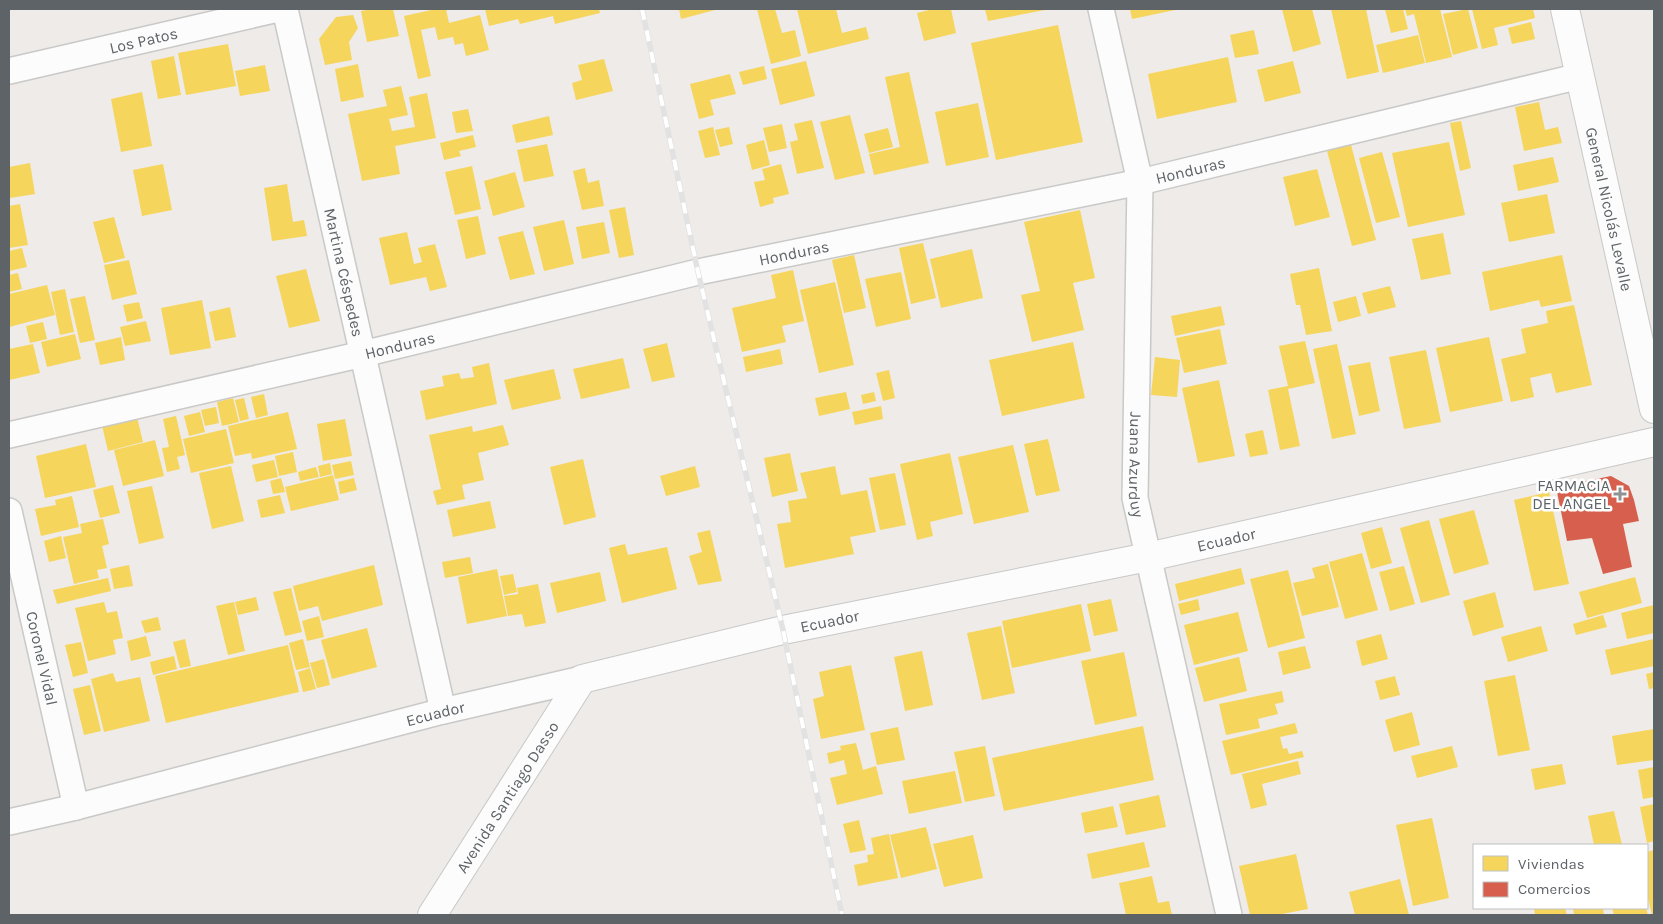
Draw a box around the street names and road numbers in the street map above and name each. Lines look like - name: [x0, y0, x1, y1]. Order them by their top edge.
- street label: Los Patos: [108, 23, 180, 58]
- street label: General Nicolás Levalle: [1582, 125, 1636, 293]
- street label: Honduras: [1154, 153, 1227, 188]
- street label: Martina Céspedes: [320, 206, 367, 339]
- street label: Honduras: [757, 237, 831, 269]
- street label: Honduras: [363, 328, 437, 363]
- street label: Juana Azurduy: [1125, 411, 1148, 520]
- street label: Ecuador: [1195, 524, 1258, 556]
- street label: Ecuador: [798, 606, 861, 636]
- street label: Coronel Vidal: [22, 610, 62, 707]
- street label: Ecuador: [404, 697, 467, 730]
- street label: Avenida Santiago Dasso: [452, 718, 563, 876]

